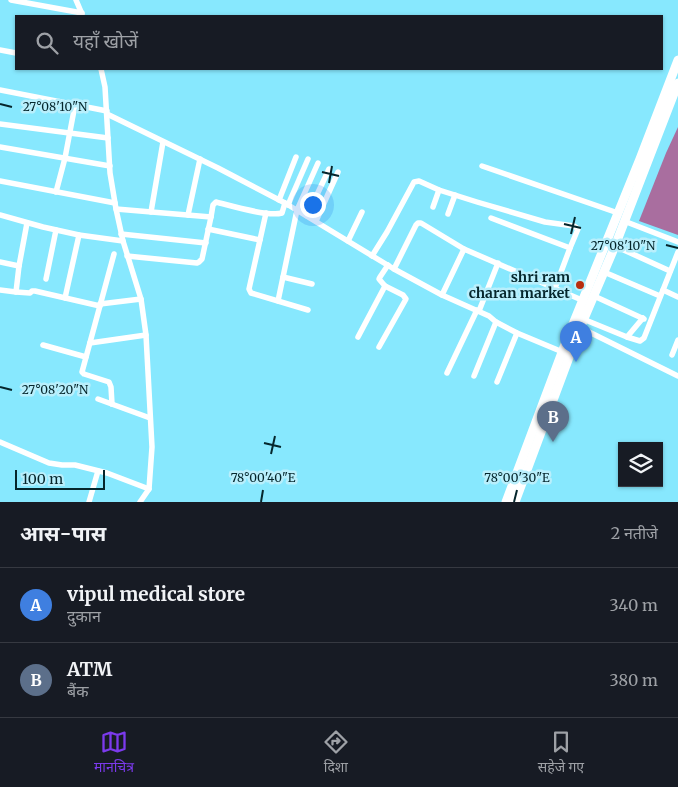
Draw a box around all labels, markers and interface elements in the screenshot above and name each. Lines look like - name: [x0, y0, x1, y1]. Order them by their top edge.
- search box: [15, 15, 663, 70]
- icon: search: [33, 29, 61, 57]
- text: यहाँ खोजें: [73, 29, 138, 53]
- text: 27°08'10"N: [23, 99, 88, 114]
- your location: [300, 192, 326, 218]
- text: 27°08'10"N: [591, 238, 656, 253]
- place label: shri ram charan market: [469, 268, 570, 302]
- marker: shri ram charan market: [574, 279, 586, 291]
- pin: A: [560, 321, 592, 362]
- text: 27°08'20"N: [22, 382, 89, 397]
- pin: B: [537, 401, 569, 442]
- map controls: [618, 442, 663, 487]
- button: layers: [618, 442, 663, 487]
- scale bar: [15, 467, 105, 490]
- text: 100 m: [22, 470, 63, 488]
- text: 78°00'40"E: [231, 470, 296, 485]
- text: 78°00'30"E: [484, 470, 550, 485]
- text: आस-पास: [20, 520, 106, 547]
- text: 2 नतीजे: [611, 523, 658, 543]
- text: vipul medical store: [67, 582, 245, 606]
- text: A: [30, 595, 42, 615]
- text: 340 m: [609, 595, 658, 615]
- text: दुकान: [67, 606, 101, 626]
- text: ATM: [67, 657, 112, 681]
- text: B: [30, 670, 42, 690]
- text: 380 m: [610, 670, 658, 690]
- text: बैंक: [67, 681, 88, 701]
- tab: मानचित्र: [94, 728, 134, 778]
- tab: दिशा: [322, 728, 350, 778]
- tab: सहेजे गए: [538, 728, 584, 778]

